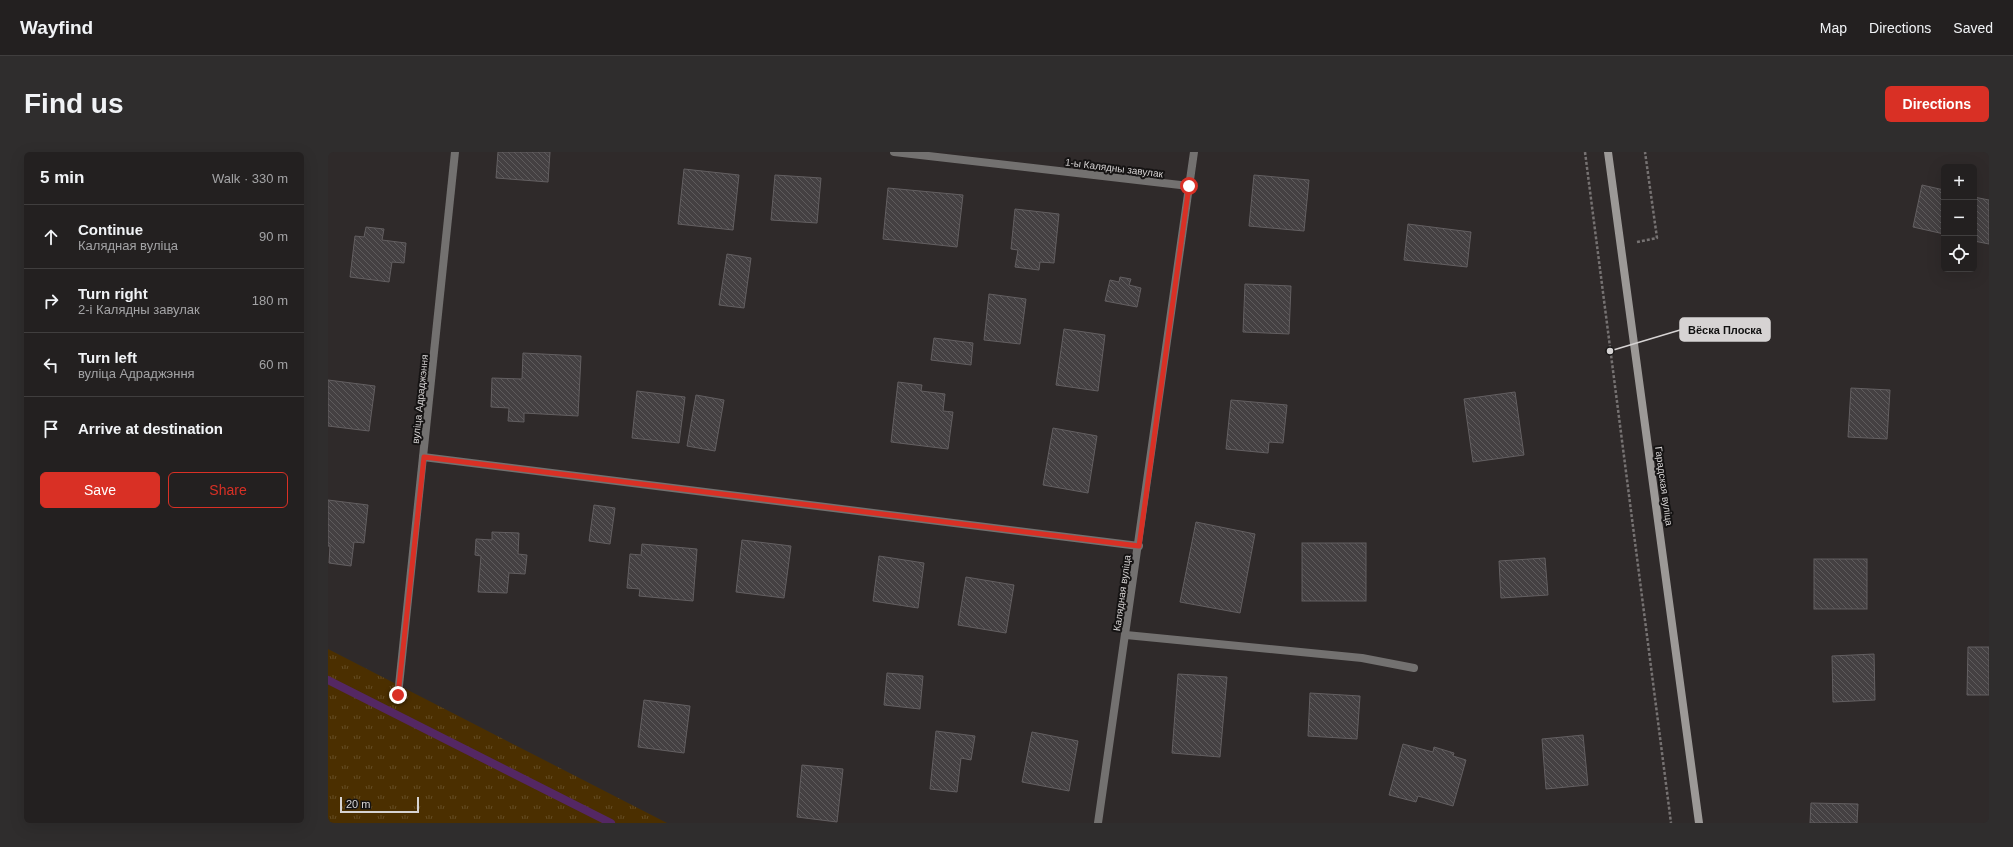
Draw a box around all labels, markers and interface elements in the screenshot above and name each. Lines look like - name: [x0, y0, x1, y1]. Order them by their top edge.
- text: Wayfind: [20, 17, 93, 38]
- text: Map: [1820, 20, 1847, 36]
- text: Directions: [1869, 20, 1931, 36]
- text: Saved: [1953, 20, 1993, 36]
- button: Directions: [1885, 86, 1989, 122]
- text: Find us: [24, 88, 124, 119]
- street label: 1-ы Калядны завулак: [1064, 157, 1164, 180]
- map controls: [1941, 164, 1977, 272]
- button: +: [1941, 164, 1977, 200]
- text: 5 min: [40, 168, 84, 187]
- text: Walk · 330 m: [212, 171, 288, 186]
- route start: [1180, 177, 1198, 195]
- button: −: [1941, 200, 1977, 236]
- text: Continue: [78, 221, 143, 238]
- icon: ahead: [40, 226, 62, 248]
- text: 90 m: [259, 229, 288, 244]
- button: locate: [1941, 236, 1977, 272]
- text: Калядная вуліца: [78, 238, 178, 253]
- text: Turn right: [78, 285, 148, 302]
- icon: right: [40, 290, 62, 312]
- text: 180 m: [252, 293, 288, 308]
- text: 2-і Калядны завулак: [78, 302, 200, 317]
- callout: Вёска Плоска: [1680, 318, 1770, 341]
- text: Вёска Плоска: [1688, 324, 1763, 336]
- text: Turn left: [78, 349, 137, 366]
- icon: left: [40, 354, 62, 376]
- street label: вуліца Адраджэння: [410, 354, 430, 444]
- text: 60 m: [259, 357, 288, 372]
- text: вуліца Адраджэння: [78, 366, 195, 381]
- icon: arrive: [40, 418, 62, 440]
- text: Arrive at destination: [78, 420, 223, 437]
- street label: Гарадская вуліца: [1653, 446, 1675, 527]
- button: Save: [40, 472, 160, 508]
- button: Share: [168, 472, 288, 508]
- street label: Калядная вуліца: [1111, 554, 1133, 632]
- route end: [389, 686, 407, 704]
- scale bar: [340, 795, 419, 814]
- text: 20 m: [346, 798, 370, 810]

